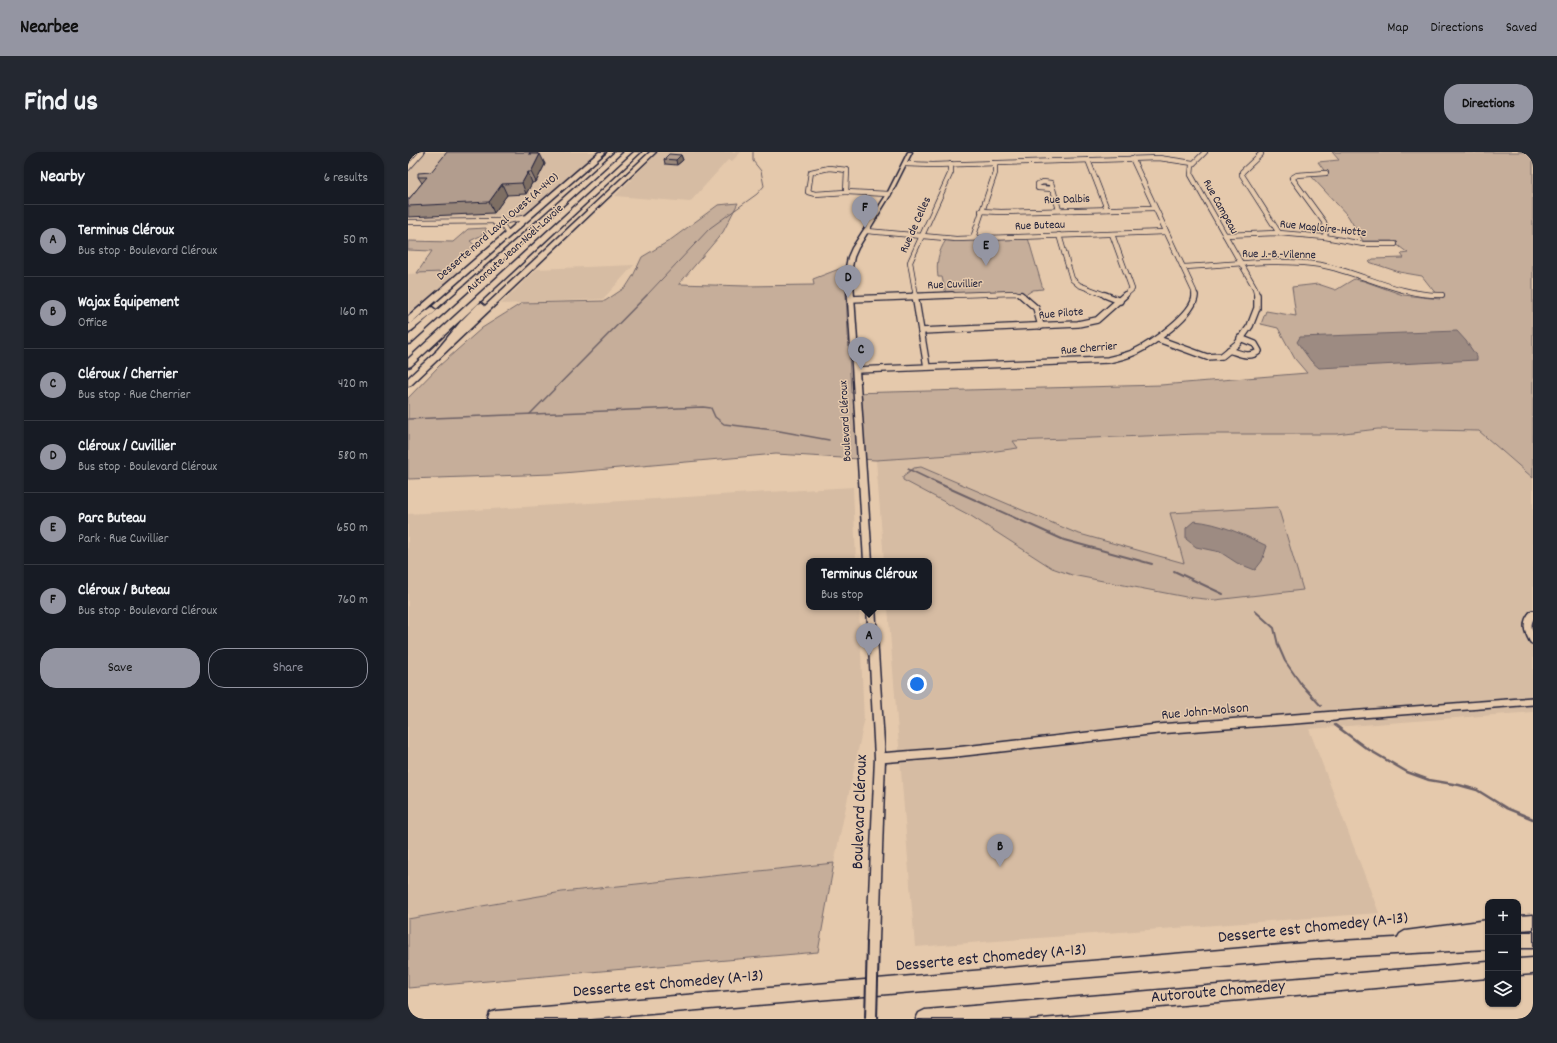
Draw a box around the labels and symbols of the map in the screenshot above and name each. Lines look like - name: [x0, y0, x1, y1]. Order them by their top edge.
- street label: Desserte nord Laval Ouest (A-440): [433, 169, 563, 285]
- street label: Rue Campeau: [1198, 176, 1242, 238]
- street label: Rue Dalbis: [1044, 191, 1090, 209]
- street label: Rue de Celles: [896, 194, 936, 256]
- pin: F: [852, 195, 878, 228]
- street label: Autoroute Jean-Noël-Lavoie: [463, 201, 567, 297]
- street label: Rue Magloire-Hotte: [1279, 216, 1367, 242]
- street label: Rue Buteau: [1015, 217, 1065, 235]
- pin: E: [973, 233, 999, 266]
- street label: Rue J.-B.-Vilenne: [1242, 246, 1316, 264]
- pin: D: [835, 265, 861, 298]
- street label: Rue Cuvillier: [927, 276, 983, 294]
- street label: Rue Pilote: [1038, 304, 1084, 324]
- pin: C: [848, 337, 874, 370]
- street label: Rue Cherrier: [1060, 338, 1118, 360]
- street label: Boulevard Cléroux: [835, 379, 857, 462]
- pin: A: [856, 623, 882, 656]
- your location: [907, 674, 927, 694]
- street label: Rue John-Molson: [1161, 698, 1249, 726]
- street label: Boulevard Cléroux: [847, 753, 875, 870]
- pin: B: [987, 834, 1013, 867]
- street label: Desserte est Chomedey (A-13): [1217, 907, 1409, 951]
- street label: Desserte est Chomedey (A-13): [895, 939, 1087, 979]
- street label: Desserte est Chomedey (A-13): [572, 965, 764, 1005]
- street label: Autoroute Chomedey: [1150, 975, 1287, 1011]

